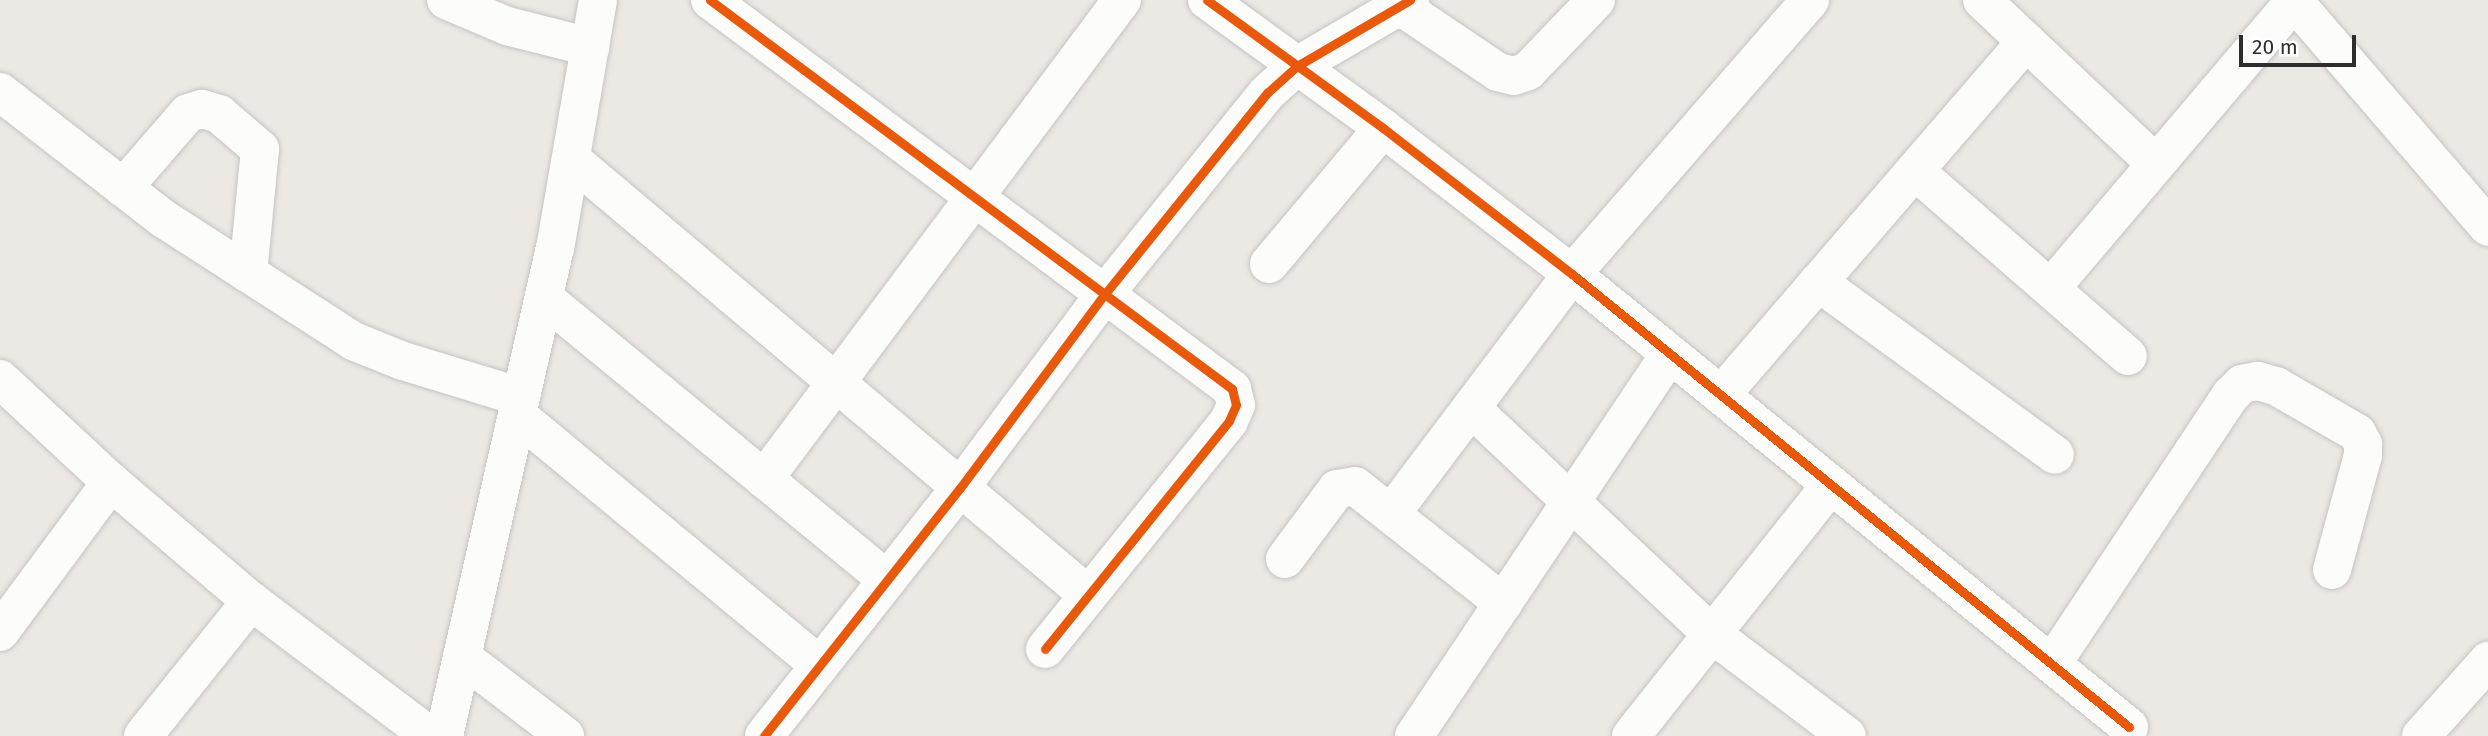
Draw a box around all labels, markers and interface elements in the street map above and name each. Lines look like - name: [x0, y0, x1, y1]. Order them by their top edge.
- scale bar: [2243, 21, 2360, 65]
- text: 20 m: [2252, 34, 2298, 60]

